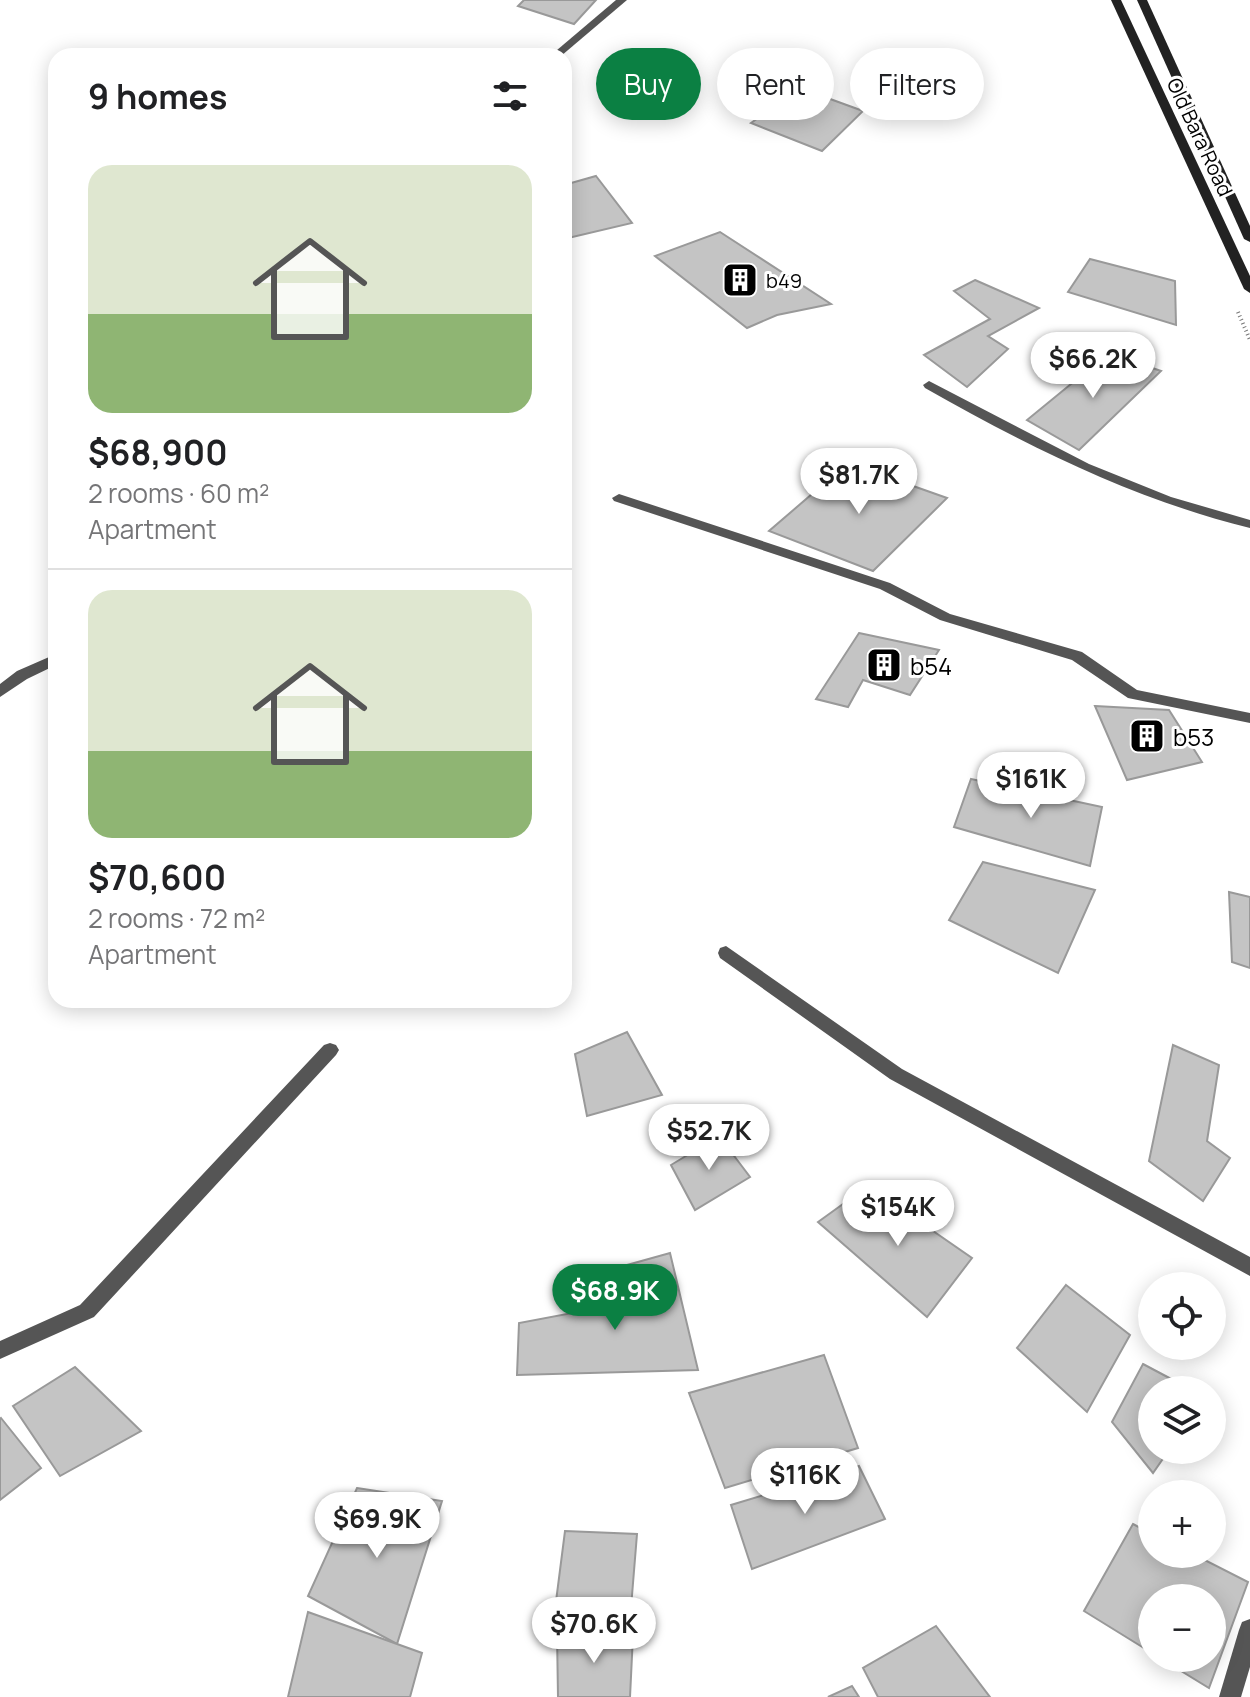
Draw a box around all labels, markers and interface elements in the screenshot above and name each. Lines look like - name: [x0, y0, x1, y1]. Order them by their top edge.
- chip: Buy: [596, 48, 701, 120]
- chip: Rent: [717, 48, 834, 120]
- chip: Filters: [850, 48, 984, 120]
- text: 9 homes: [88, 73, 227, 119]
- street label: Old Bara Road: [1161, 73, 1239, 201]
- icon: filters: [488, 74, 532, 118]
- icon: home: [238, 217, 382, 361]
- building icon: b49: [721, 261, 759, 299]
- place label: b49: [766, 267, 802, 294]
- pin: $66.2K: [1028, 332, 1158, 400]
- text: $66.2K: [1049, 340, 1137, 376]
- text: $68,900: [88, 429, 228, 475]
- pin: $81.7K: [794, 448, 924, 516]
- text: $81.7K: [818, 456, 900, 492]
- text: 2 rooms · 60 m²: [88, 475, 270, 511]
- text: Apartment: [88, 511, 217, 547]
- icon: home: [238, 642, 382, 786]
- building icon: b54: [865, 646, 903, 684]
- place label: b54: [910, 649, 952, 682]
- building icon: b53: [1128, 717, 1166, 755]
- place label: b53: [1173, 720, 1214, 753]
- pin: $161K: [975, 752, 1087, 820]
- text: $161K: [995, 760, 1067, 796]
- text: $70,600: [88, 854, 226, 900]
- text: 2 rooms · 72 m²: [88, 900, 265, 936]
- text: Apartment: [88, 936, 217, 972]
- pin: $52.7K: [644, 1104, 774, 1172]
- text: $52.7K: [667, 1112, 751, 1148]
- pin: $154K: [842, 1180, 954, 1248]
- text: $154K: [860, 1188, 936, 1224]
- pin: $68.9K: [550, 1264, 680, 1332]
- text: $68.9K: [570, 1272, 660, 1308]
- map controls: [1138, 1272, 1226, 1672]
- button: locate: [1138, 1272, 1226, 1360]
- button: layers: [1138, 1376, 1226, 1464]
- pin: $116K: [749, 1448, 861, 1516]
- text: $116K: [769, 1456, 841, 1492]
- button: +: [1138, 1480, 1226, 1568]
- pin: $69.9K: [312, 1492, 442, 1560]
- text: $69.9K: [333, 1500, 421, 1536]
- button: −: [1138, 1584, 1226, 1672]
- pin: $70.6K: [529, 1597, 659, 1665]
- text: $70.6K: [550, 1605, 638, 1641]

